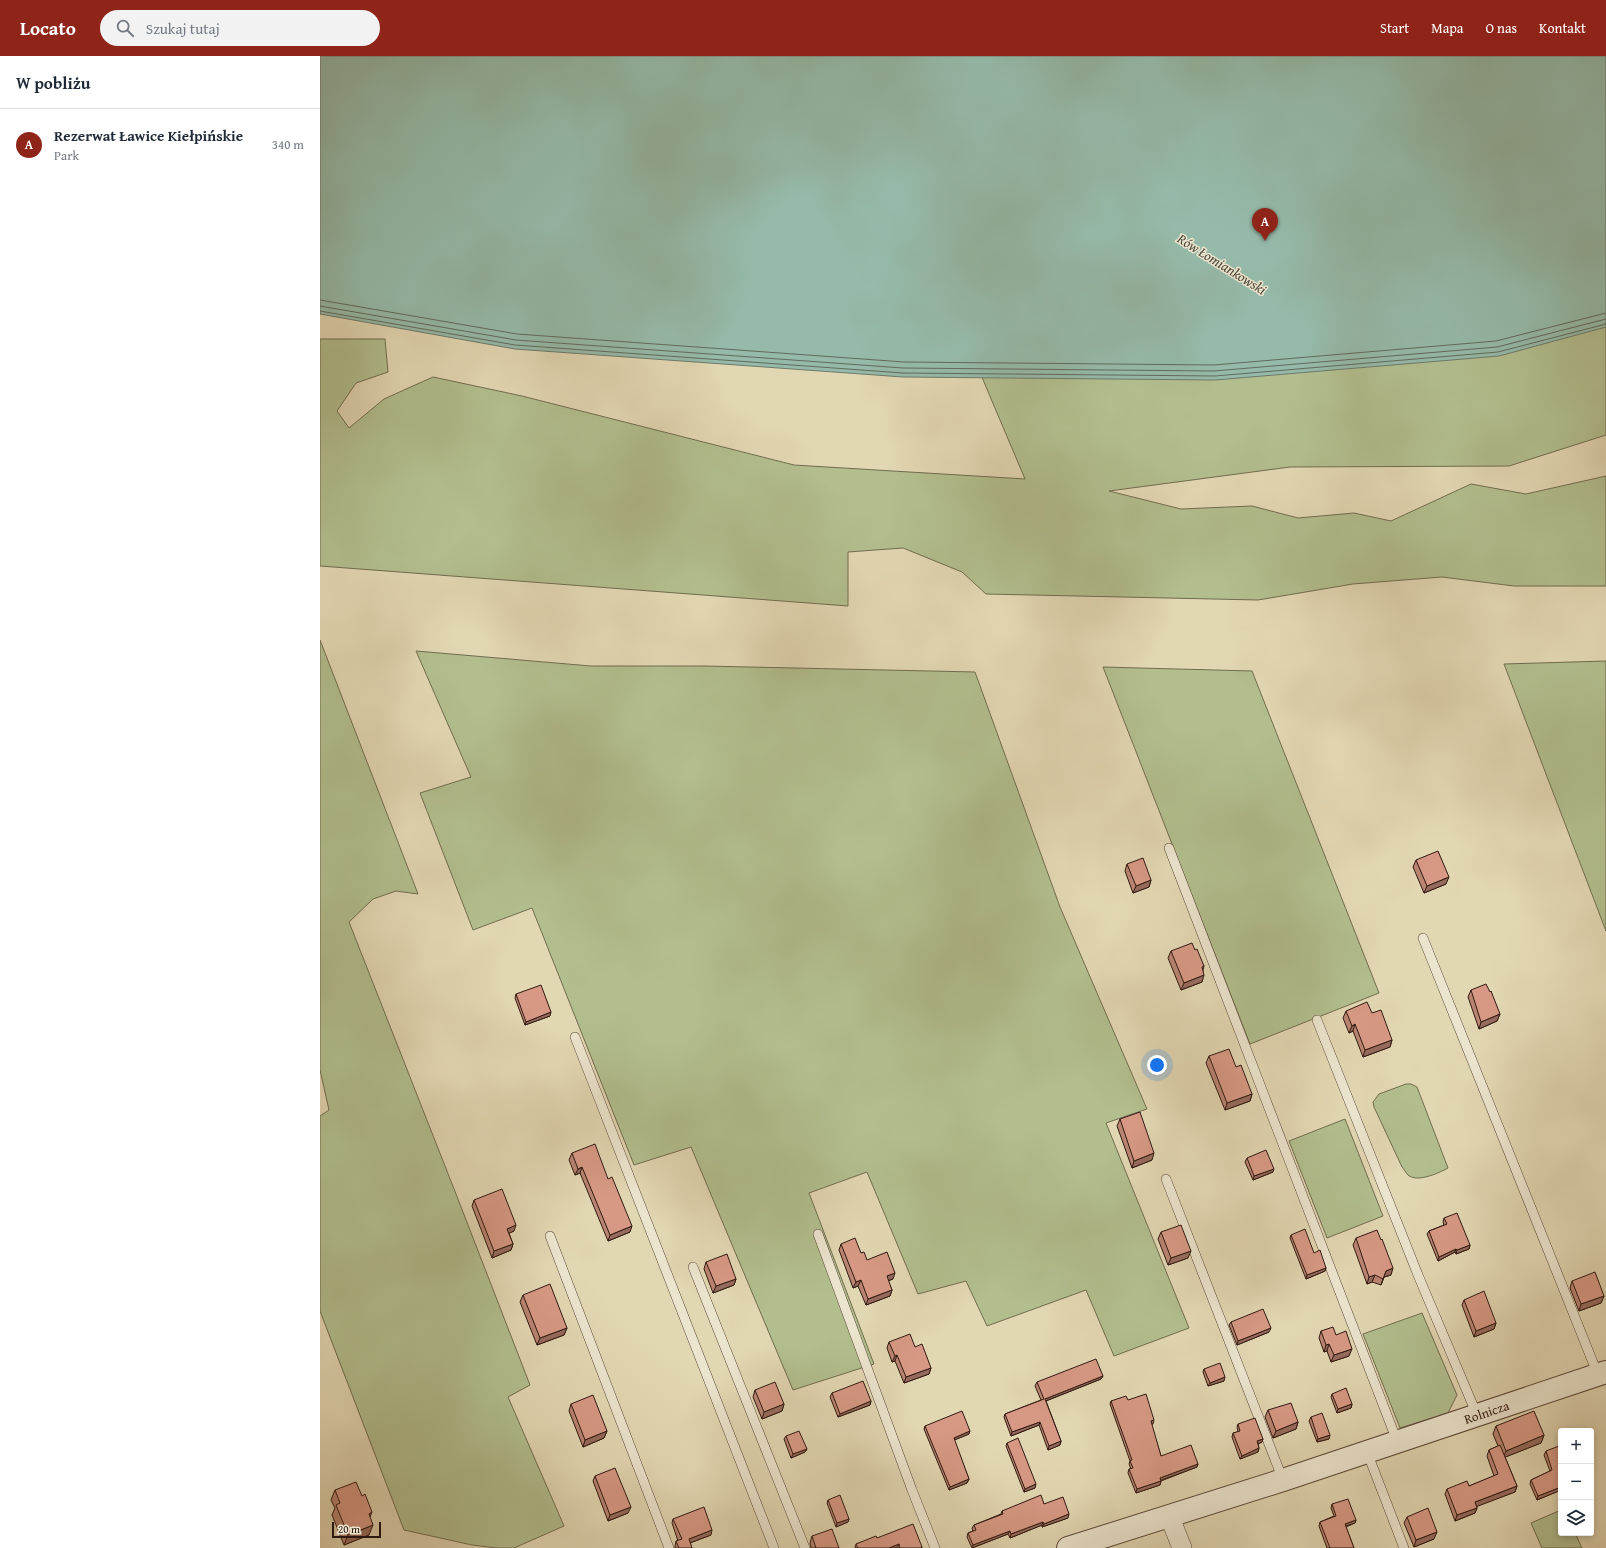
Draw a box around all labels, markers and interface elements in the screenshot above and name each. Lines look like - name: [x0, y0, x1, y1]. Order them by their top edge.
- search box: [100, 10, 380, 46]
- text: Locato: [20, 14, 76, 42]
- icon: search: [114, 17, 136, 39]
- text: Szukaj tutaj: [146, 18, 220, 39]
- text: Start: [1380, 18, 1409, 38]
- text: Mapa: [1431, 18, 1463, 38]
- text: O nas: [1485, 18, 1517, 38]
- text: Kontakt: [1539, 18, 1586, 38]
- text: W pobliżu: [16, 70, 91, 95]
- text: Rezerwat Ławice Kiełpińskie: [54, 125, 243, 146]
- text: A: [25, 135, 33, 154]
- text: 340 m: [272, 135, 304, 154]
- text: Park: [54, 146, 79, 165]
- pin: A: [1252, 208, 1278, 241]
- water label: Rów Łomiankowski: [1173, 228, 1271, 300]
- your location: [1147, 1055, 1167, 1075]
- street label: Rolnicza: [1461, 1395, 1512, 1428]
- map controls: [1558, 1428, 1594, 1536]
- button: +: [1558, 1428, 1594, 1464]
- button: −: [1558, 1464, 1594, 1500]
- button: layers: [1558, 1500, 1594, 1536]
- scale bar: [332, 1520, 381, 1539]
- text: 20 m: [338, 1521, 360, 1537]

